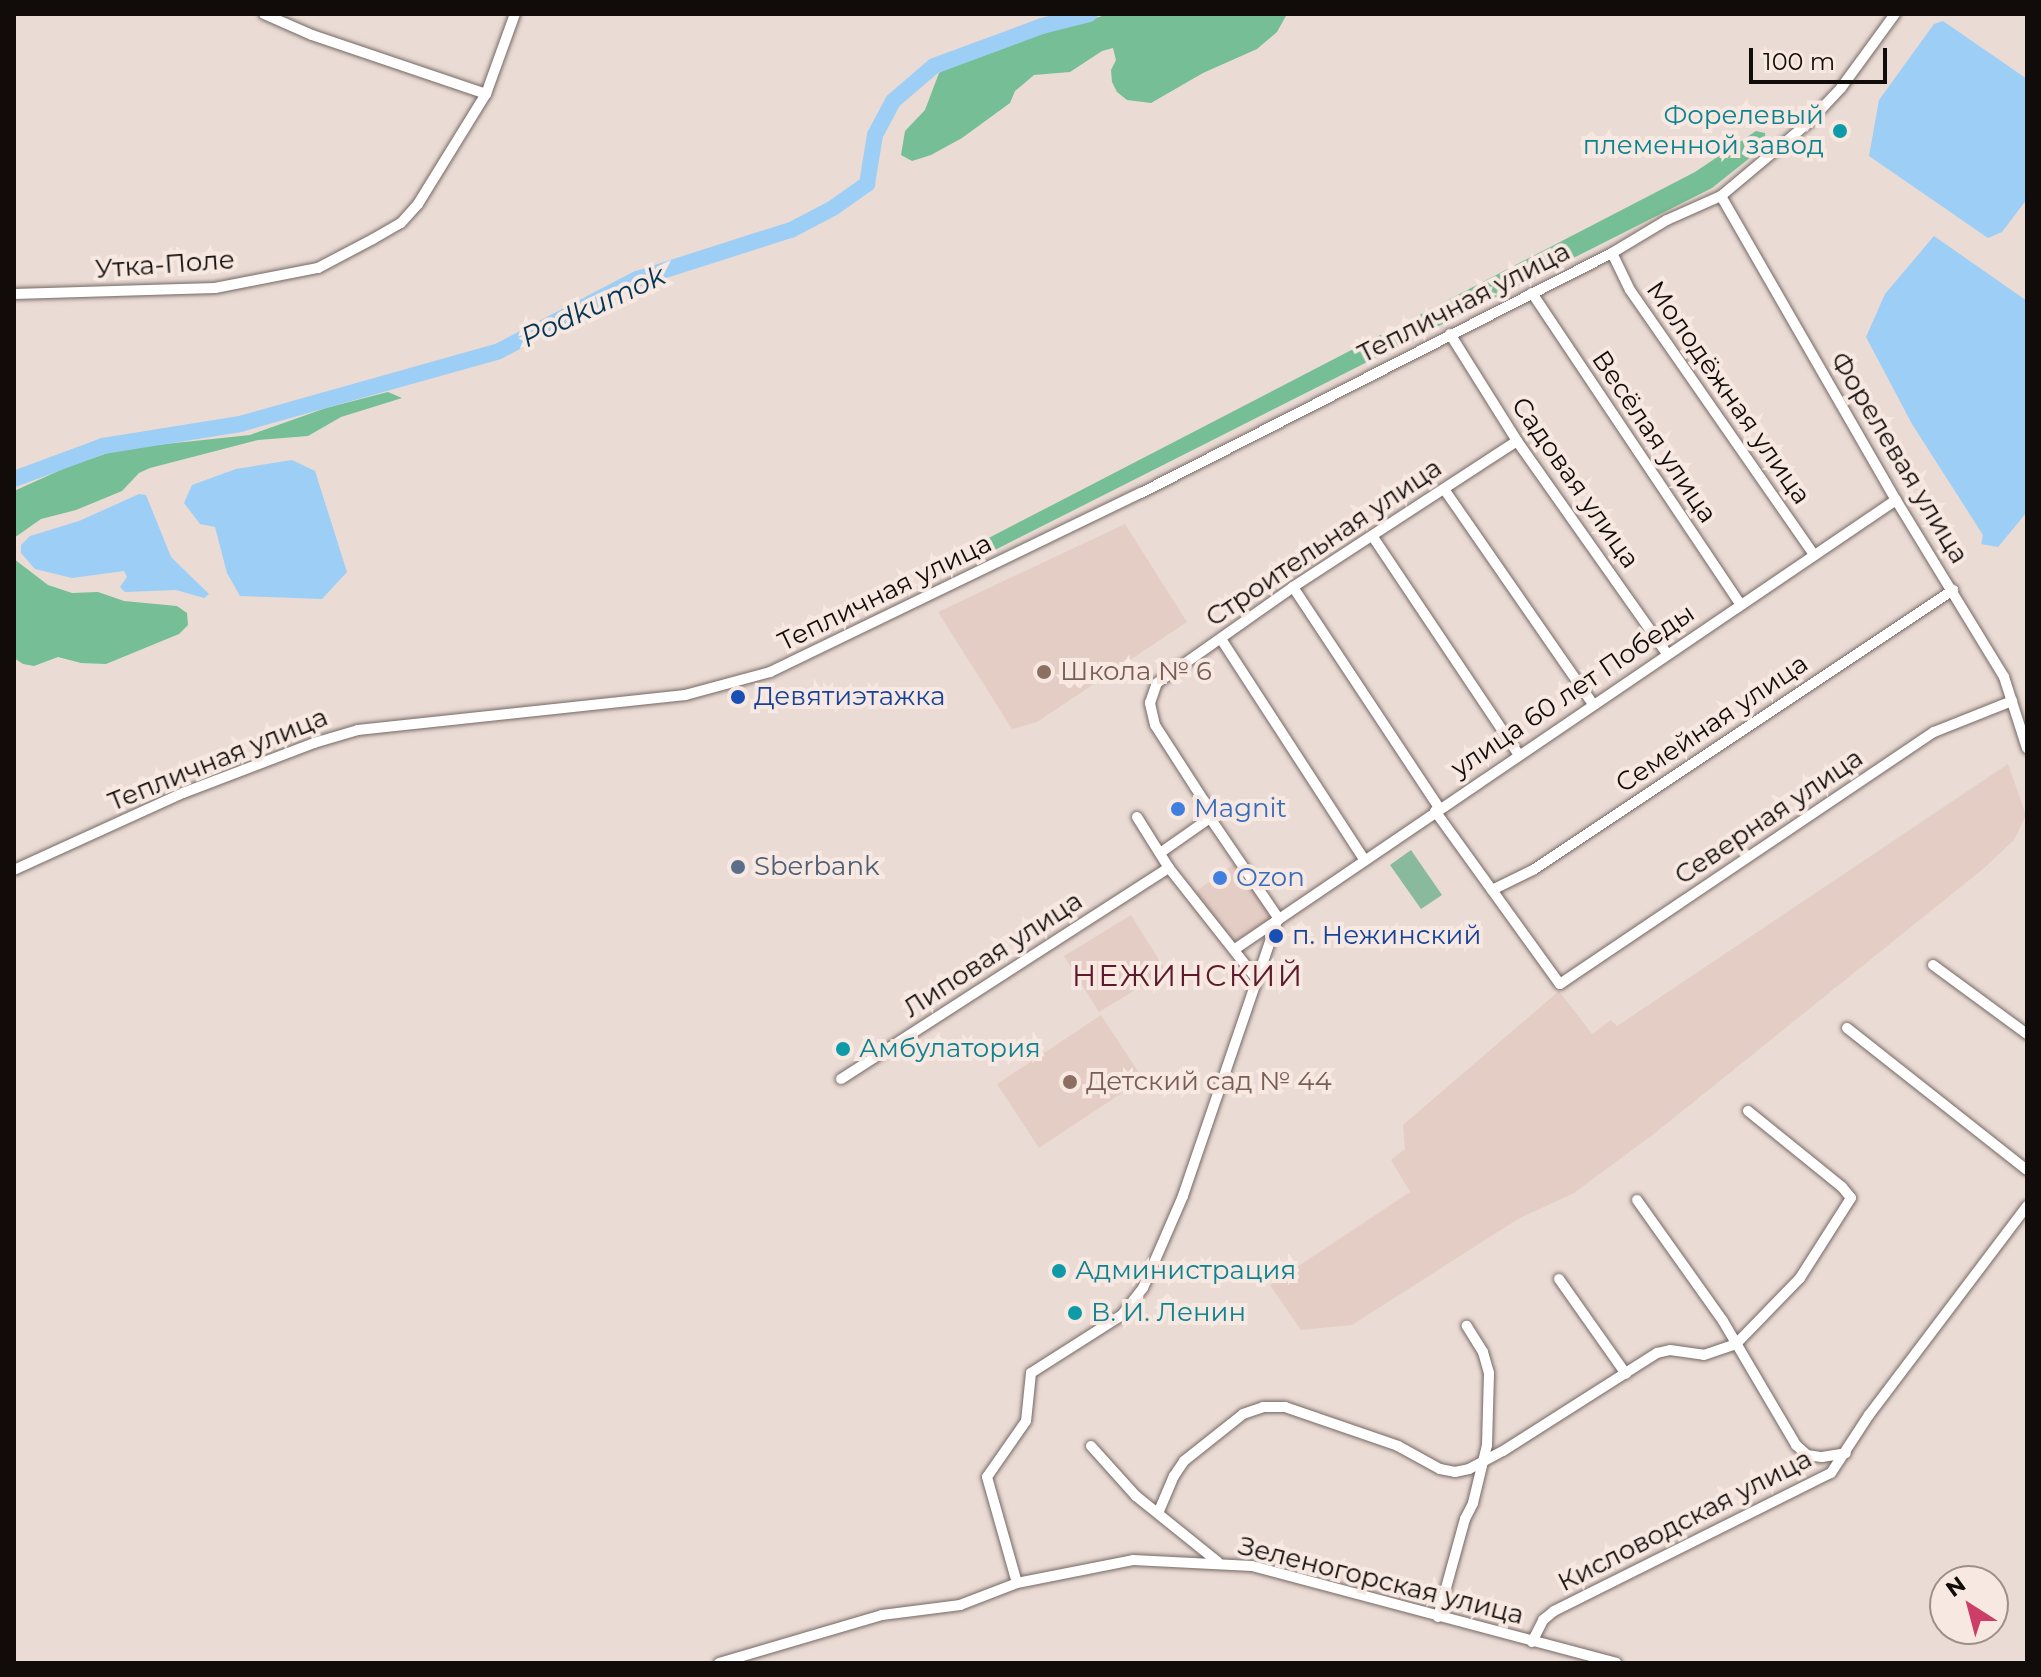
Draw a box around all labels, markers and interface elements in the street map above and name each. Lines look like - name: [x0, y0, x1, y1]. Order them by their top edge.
- scale bar: [1753, 32, 1891, 82]
- text: 100 m: [1763, 47, 1835, 76]
- place label: Форелевый племенной завод: [1583, 100, 1824, 162]
- marker: Форелевый племенной завод: [1831, 122, 1849, 140]
- street label: Тепличная улица: [1353, 236, 1575, 370]
- street label: Утка-Поле: [94, 245, 236, 285]
- water label: Podkumok: [516, 258, 670, 354]
- street label: Молодёжная улица: [1639, 276, 1817, 510]
- street label: Весёлая улица: [1585, 345, 1723, 529]
- street label: Форелевая улица: [1824, 347, 1974, 569]
- street label: Садовая улица: [1504, 391, 1646, 575]
- street label: Строительная улица: [1200, 452, 1448, 634]
- street label: Тепличная улица: [773, 528, 997, 658]
- street label: улица 60 лет Победы: [1445, 598, 1701, 784]
- street label: Семейная улица: [1610, 648, 1814, 800]
- place label: Школа № 6: [1060, 656, 1212, 688]
- marker: Школа № 6: [1035, 663, 1053, 681]
- place label: Девятиэтажка: [754, 681, 945, 713]
- marker: Девятиэтажка: [729, 688, 747, 706]
- street label: Тепличная улица: [104, 702, 332, 818]
- street label: Северная улица: [1669, 742, 1869, 892]
- place label: Magnit: [1194, 793, 1287, 825]
- marker: Magnit: [1169, 800, 1187, 818]
- place label: Sberbank: [754, 851, 880, 883]
- marker: Sberbank: [729, 858, 747, 876]
- place label: Ozon: [1236, 862, 1305, 894]
- marker: Ozon: [1211, 869, 1229, 887]
- street label: Липовая улица: [898, 886, 1088, 1024]
- place label: п. Нежинский: [1292, 920, 1481, 952]
- marker: п. Нежинский: [1267, 927, 1285, 945]
- district label: НЕЖИНСКИЙ: [1072, 958, 1304, 994]
- place label: Амбулатория: [859, 1033, 1041, 1065]
- marker: Амбулатория: [834, 1040, 852, 1058]
- place label: Детский сад № 44: [1086, 1066, 1332, 1098]
- marker: Детский сад № 44: [1061, 1073, 1079, 1091]
- place label: Администрация: [1075, 1255, 1296, 1287]
- marker: Администрация: [1050, 1262, 1068, 1280]
- place label: В. И. Ленин: [1091, 1297, 1246, 1329]
- marker: В. И. Ленин: [1066, 1304, 1084, 1322]
- street label: Кисловодская улица: [1553, 1443, 1817, 1599]
- street label: Зеленогорская улица: [1235, 1530, 1527, 1632]
- north arrow: [1929, 1565, 2009, 1645]
- text: N: [1941, 1571, 1971, 1603]

